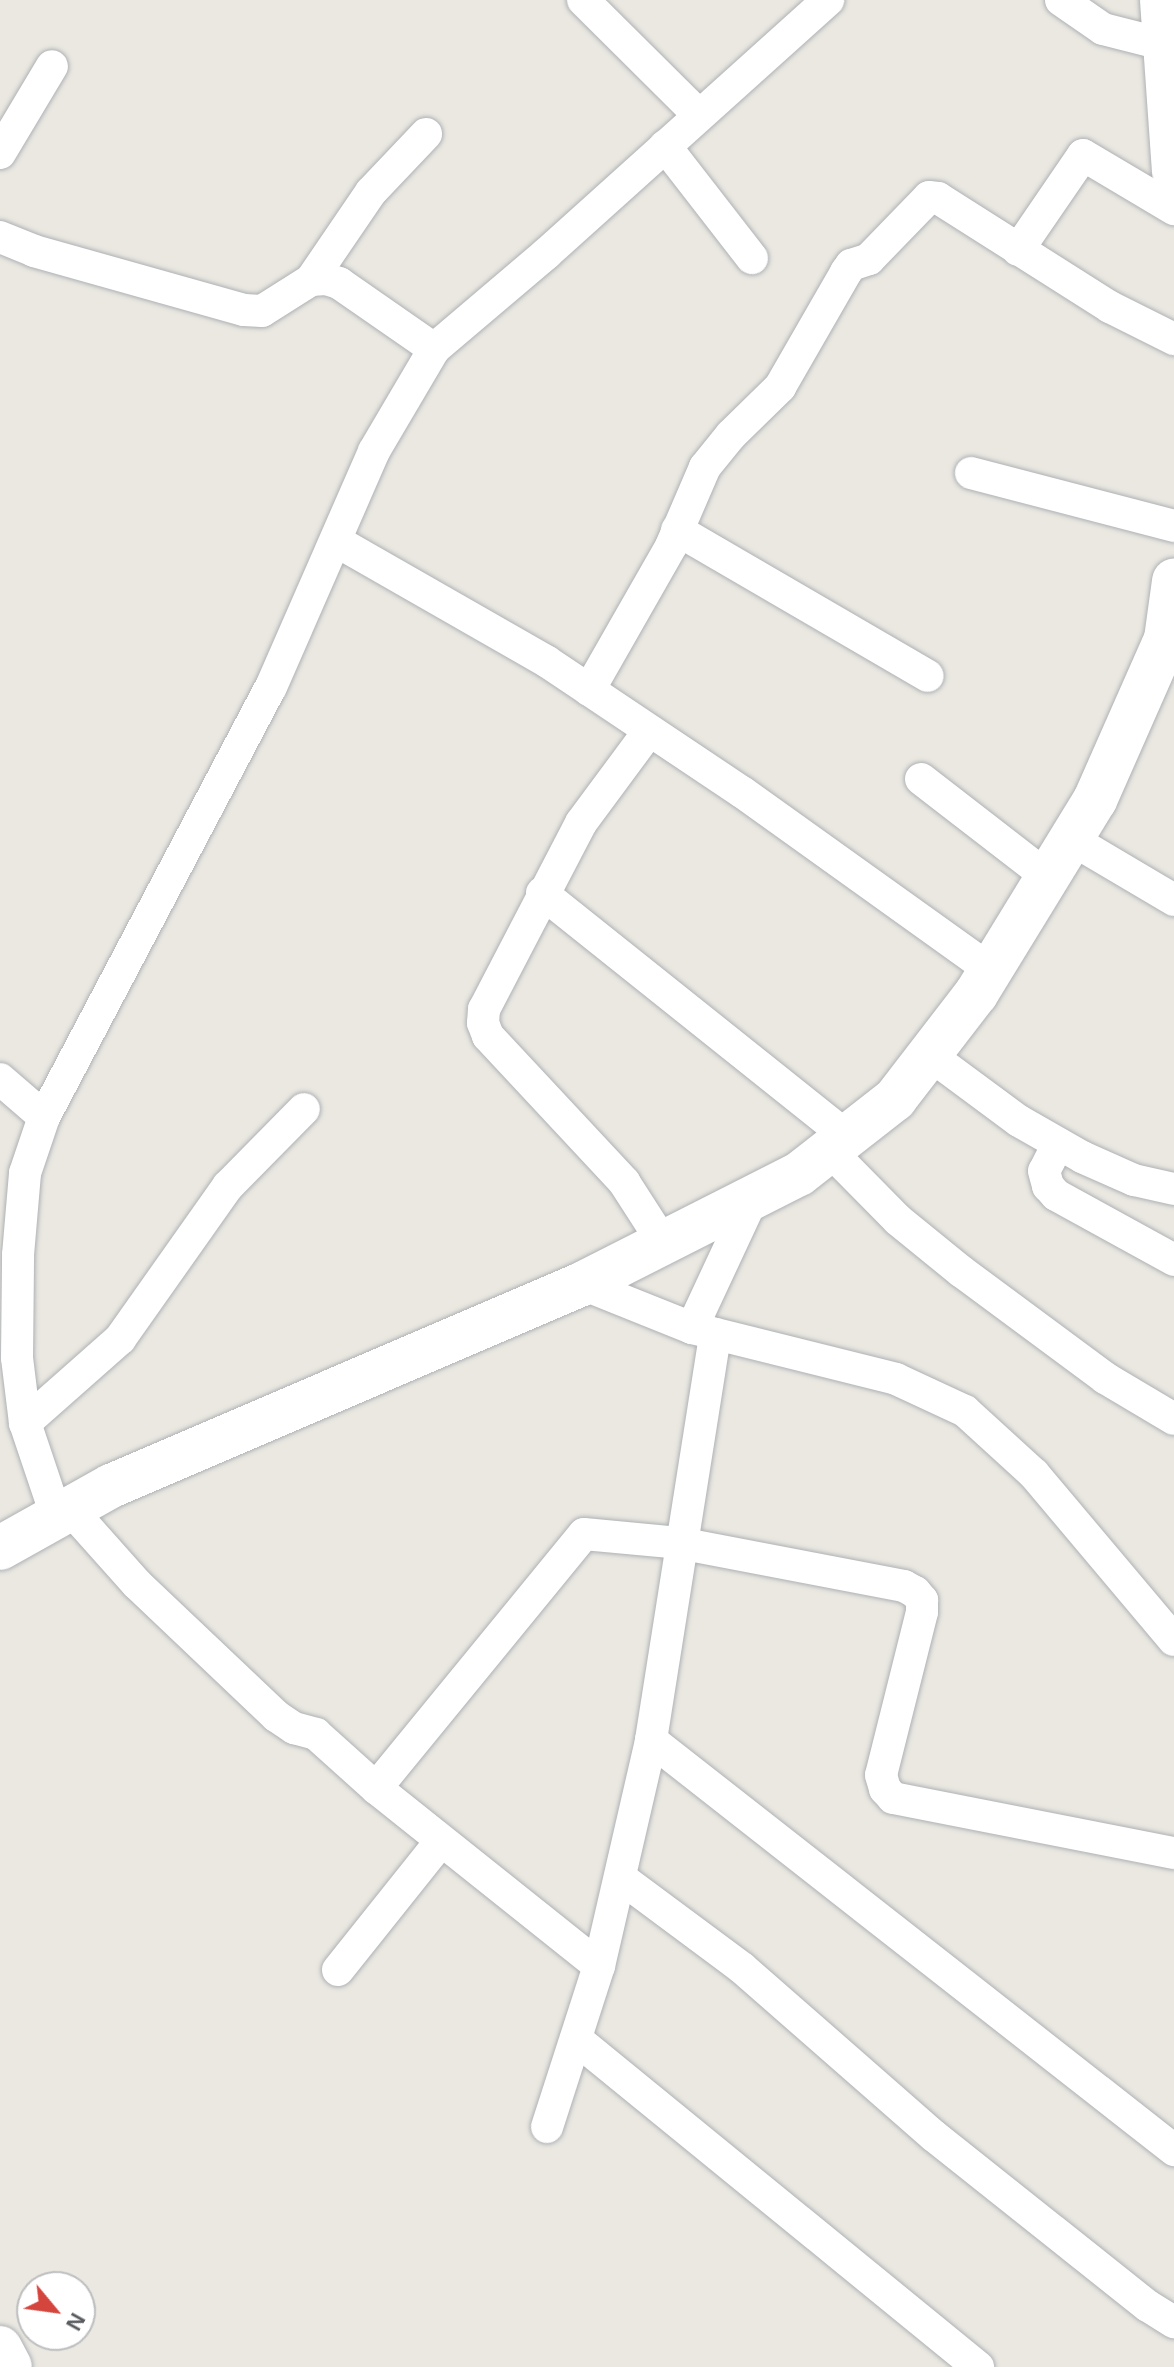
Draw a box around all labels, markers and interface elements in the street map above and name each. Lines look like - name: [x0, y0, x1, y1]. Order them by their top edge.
- north arrow: [16, 2271, 96, 2351]
- text: N: [61, 2309, 90, 2335]

